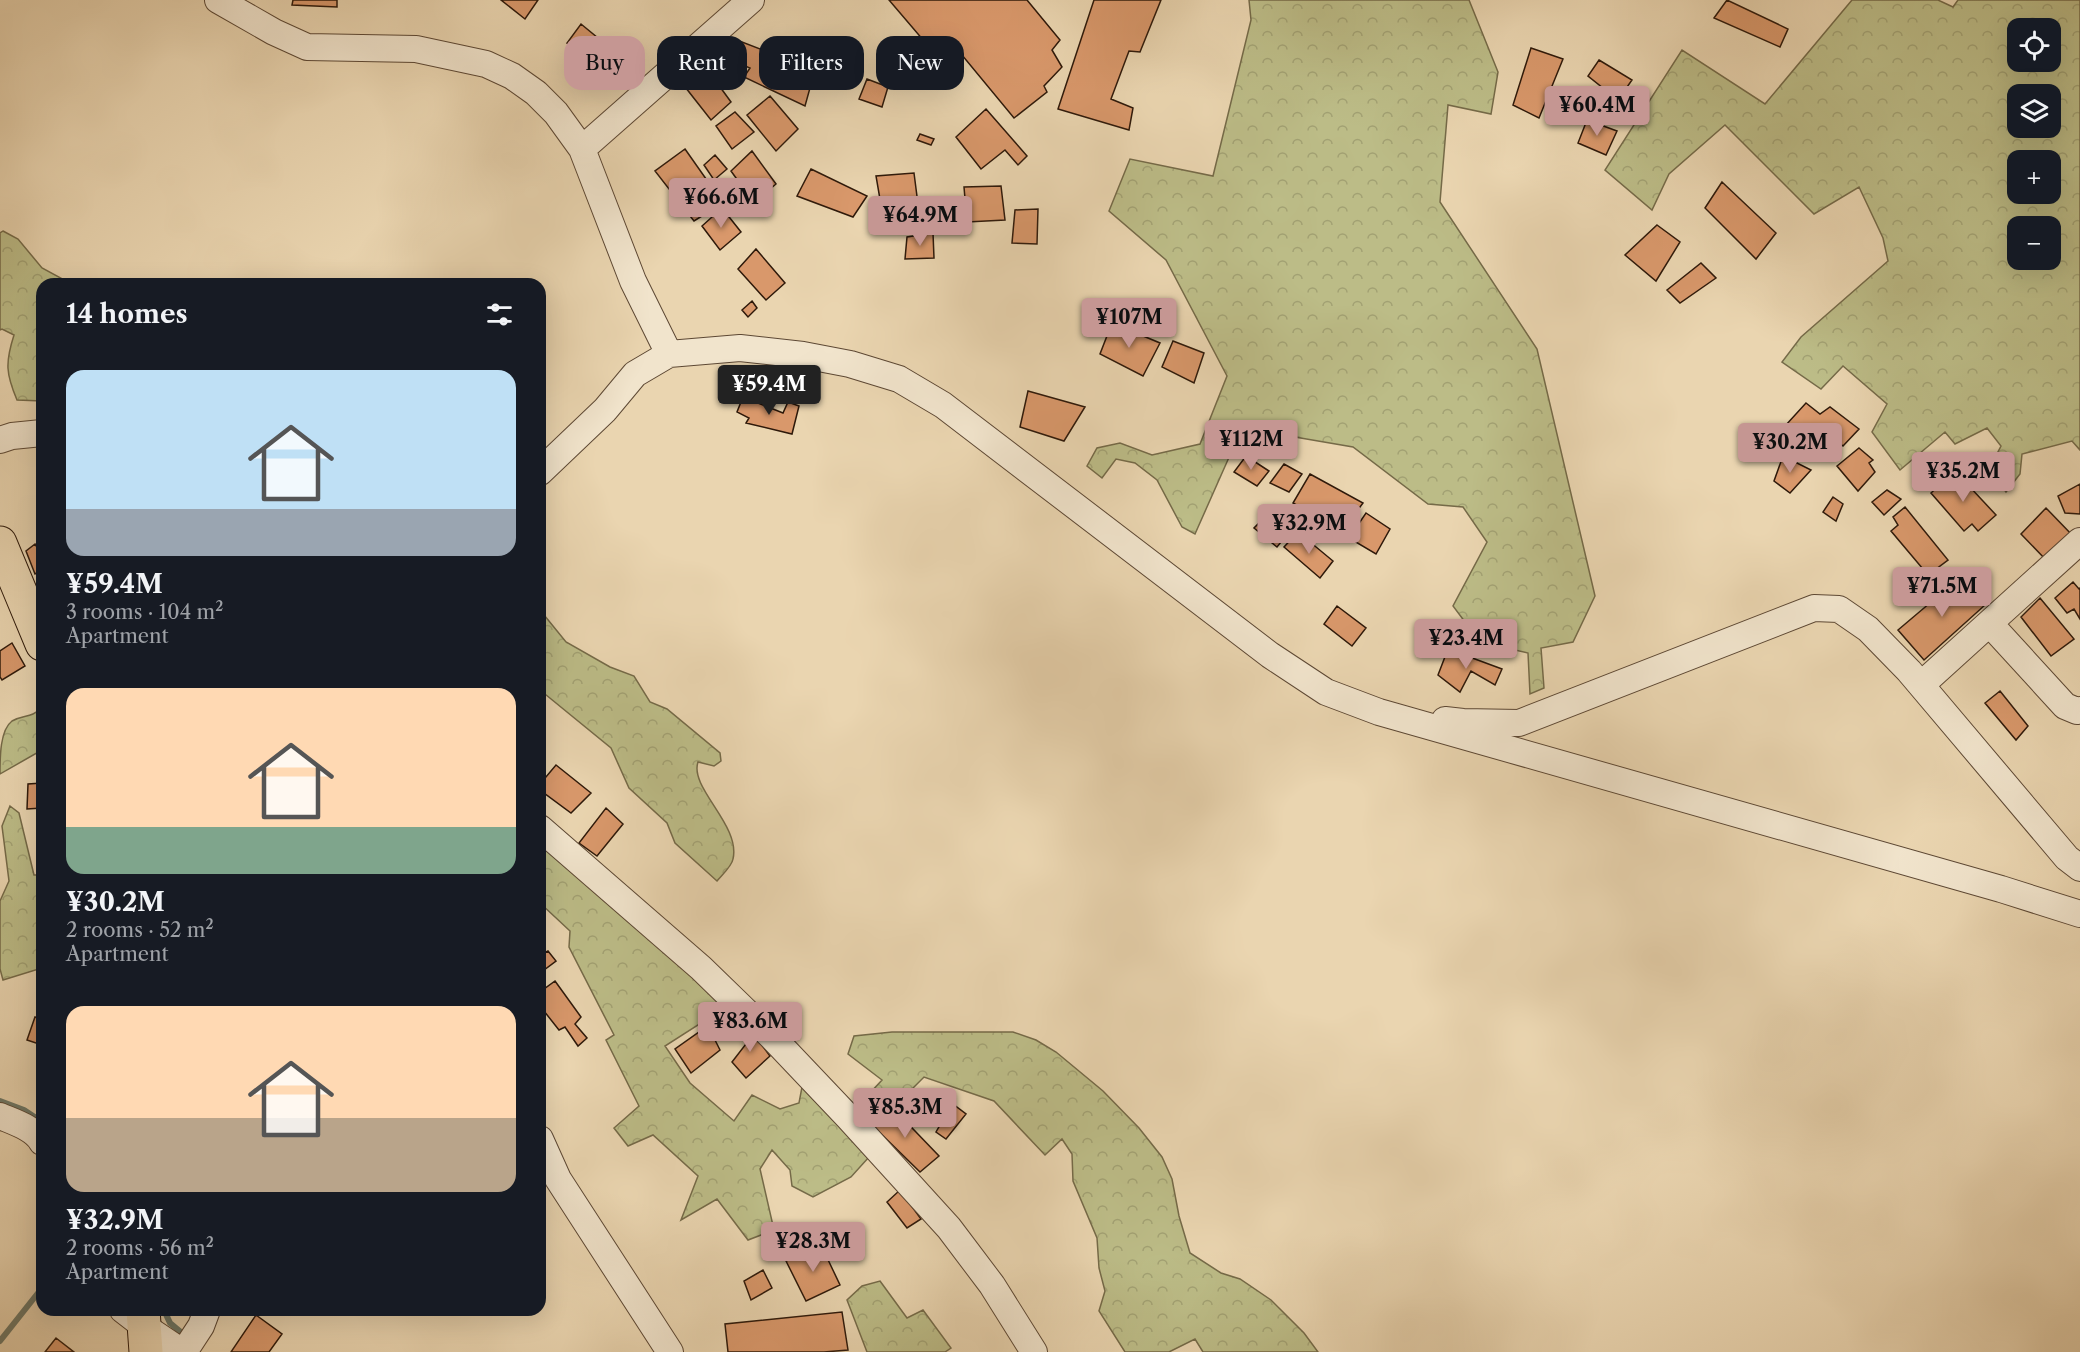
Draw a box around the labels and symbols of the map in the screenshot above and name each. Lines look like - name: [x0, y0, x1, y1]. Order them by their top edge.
- pin: ¥60.4M: [1548, 86, 1646, 137]
- pin: ¥66.6M: [672, 178, 770, 229]
- pin: ¥64.9M: [871, 196, 969, 247]
- pin: ¥107M: [1087, 298, 1171, 349]
- pin: ¥59.4M: [720, 365, 818, 416]
- pin: ¥112M: [1209, 420, 1293, 471]
- pin: ¥30.2M: [1741, 423, 1839, 474]
- pin: ¥35.2M: [1914, 452, 2012, 503]
- pin: ¥32.9M: [1260, 504, 1358, 555]
- pin: ¥71.5M: [1893, 567, 1991, 618]
- pin: ¥23.4M: [1417, 619, 1515, 670]
- pin: ¥83.6M: [701, 1002, 799, 1053]
- pin: ¥85.3M: [856, 1088, 954, 1139]
- pin: ¥28.3M: [764, 1222, 862, 1273]

